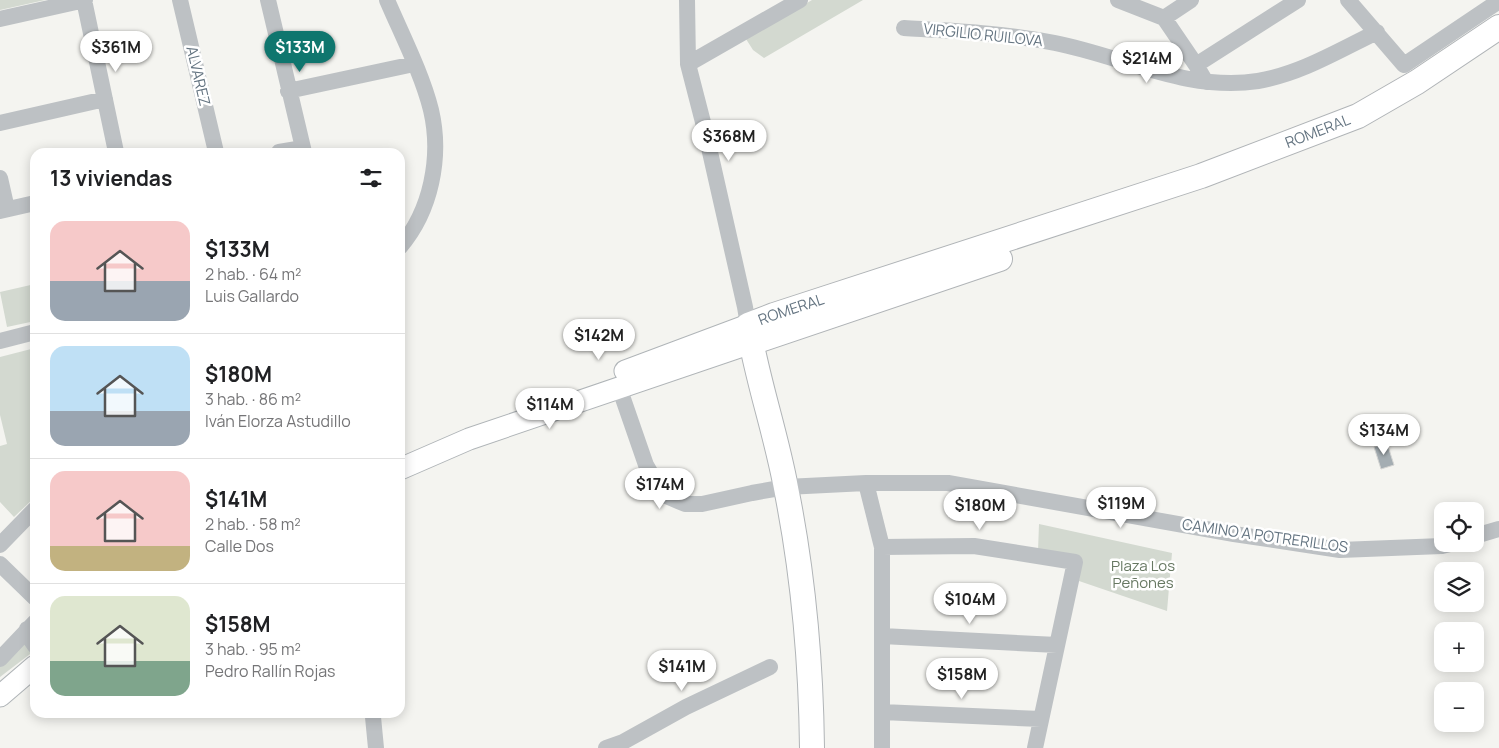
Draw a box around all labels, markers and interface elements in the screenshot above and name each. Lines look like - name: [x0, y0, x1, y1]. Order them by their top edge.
- street label: VIRGILIO RUILOVA: [922, 18, 1044, 51]
- pin: $361M: [81, 30, 151, 73]
- pin: $133M: [265, 30, 335, 73]
- text: $361M: [91, 36, 141, 58]
- text: $133M: [275, 36, 325, 58]
- pin: $214M: [1112, 42, 1182, 84]
- street label: ALVAREZ: [181, 44, 216, 108]
- text: $214M: [1122, 47, 1172, 69]
- street label: ROMERAL: [1282, 109, 1353, 153]
- pin: $368M: [694, 120, 764, 162]
- text: $368M: [703, 125, 755, 147]
- text: 13 viviendas: [50, 164, 172, 192]
- icon: filters: [357, 164, 385, 192]
- text: $133M: [205, 235, 270, 263]
- icon: home: [90, 241, 150, 301]
- text: 2 hab. · 64 m²: [205, 263, 301, 285]
- text: Luis Gallardo: [205, 285, 299, 307]
- street label: ROMERAL: [755, 288, 827, 330]
- pin: $142M: [564, 318, 634, 361]
- text: $142M: [574, 324, 624, 346]
- text: $180M: [205, 360, 272, 388]
- icon: home: [90, 366, 150, 426]
- text: 3 hab. · 86 m²: [205, 388, 301, 410]
- pin: $114M: [515, 388, 585, 430]
- text: $114M: [526, 393, 574, 415]
- text: Iván Elorza Astudillo: [205, 410, 351, 432]
- pin: $134M: [1349, 414, 1419, 456]
- text: $134M: [1359, 419, 1409, 441]
- pin: $174M: [625, 468, 695, 510]
- text: $174M: [636, 473, 684, 495]
- text: $141M: [205, 485, 267, 513]
- pin: $119M: [1086, 486, 1156, 529]
- pin: $180M: [945, 488, 1015, 531]
- icon: home: [90, 491, 150, 551]
- text: $119M: [1097, 492, 1145, 514]
- text: $180M: [954, 494, 1006, 516]
- map controls: [1434, 502, 1484, 732]
- button: locate: [1434, 502, 1484, 552]
- text: 2 hab. · 58 m²: [205, 513, 301, 535]
- street label: CAMINO A POTRERILLOS: [1181, 513, 1349, 558]
- text: Calle Dos: [205, 535, 274, 557]
- park label: Plaza Los Peñones: [1111, 555, 1175, 593]
- button: layers: [1434, 562, 1484, 612]
- pin: $104M: [935, 582, 1005, 625]
- text: $104M: [945, 588, 996, 610]
- text: $158M: [205, 610, 271, 638]
- icon: home: [90, 616, 150, 676]
- button: +: [1434, 622, 1484, 672]
- text: 3 hab. · 95 m²: [205, 638, 301, 660]
- pin: $141M: [647, 650, 717, 692]
- text: $141M: [658, 655, 706, 677]
- pin: $158M: [927, 658, 997, 700]
- text: Pedro Rallín Rojas: [205, 660, 335, 682]
- text: $158M: [937, 663, 987, 685]
- button: −: [1434, 682, 1484, 732]

